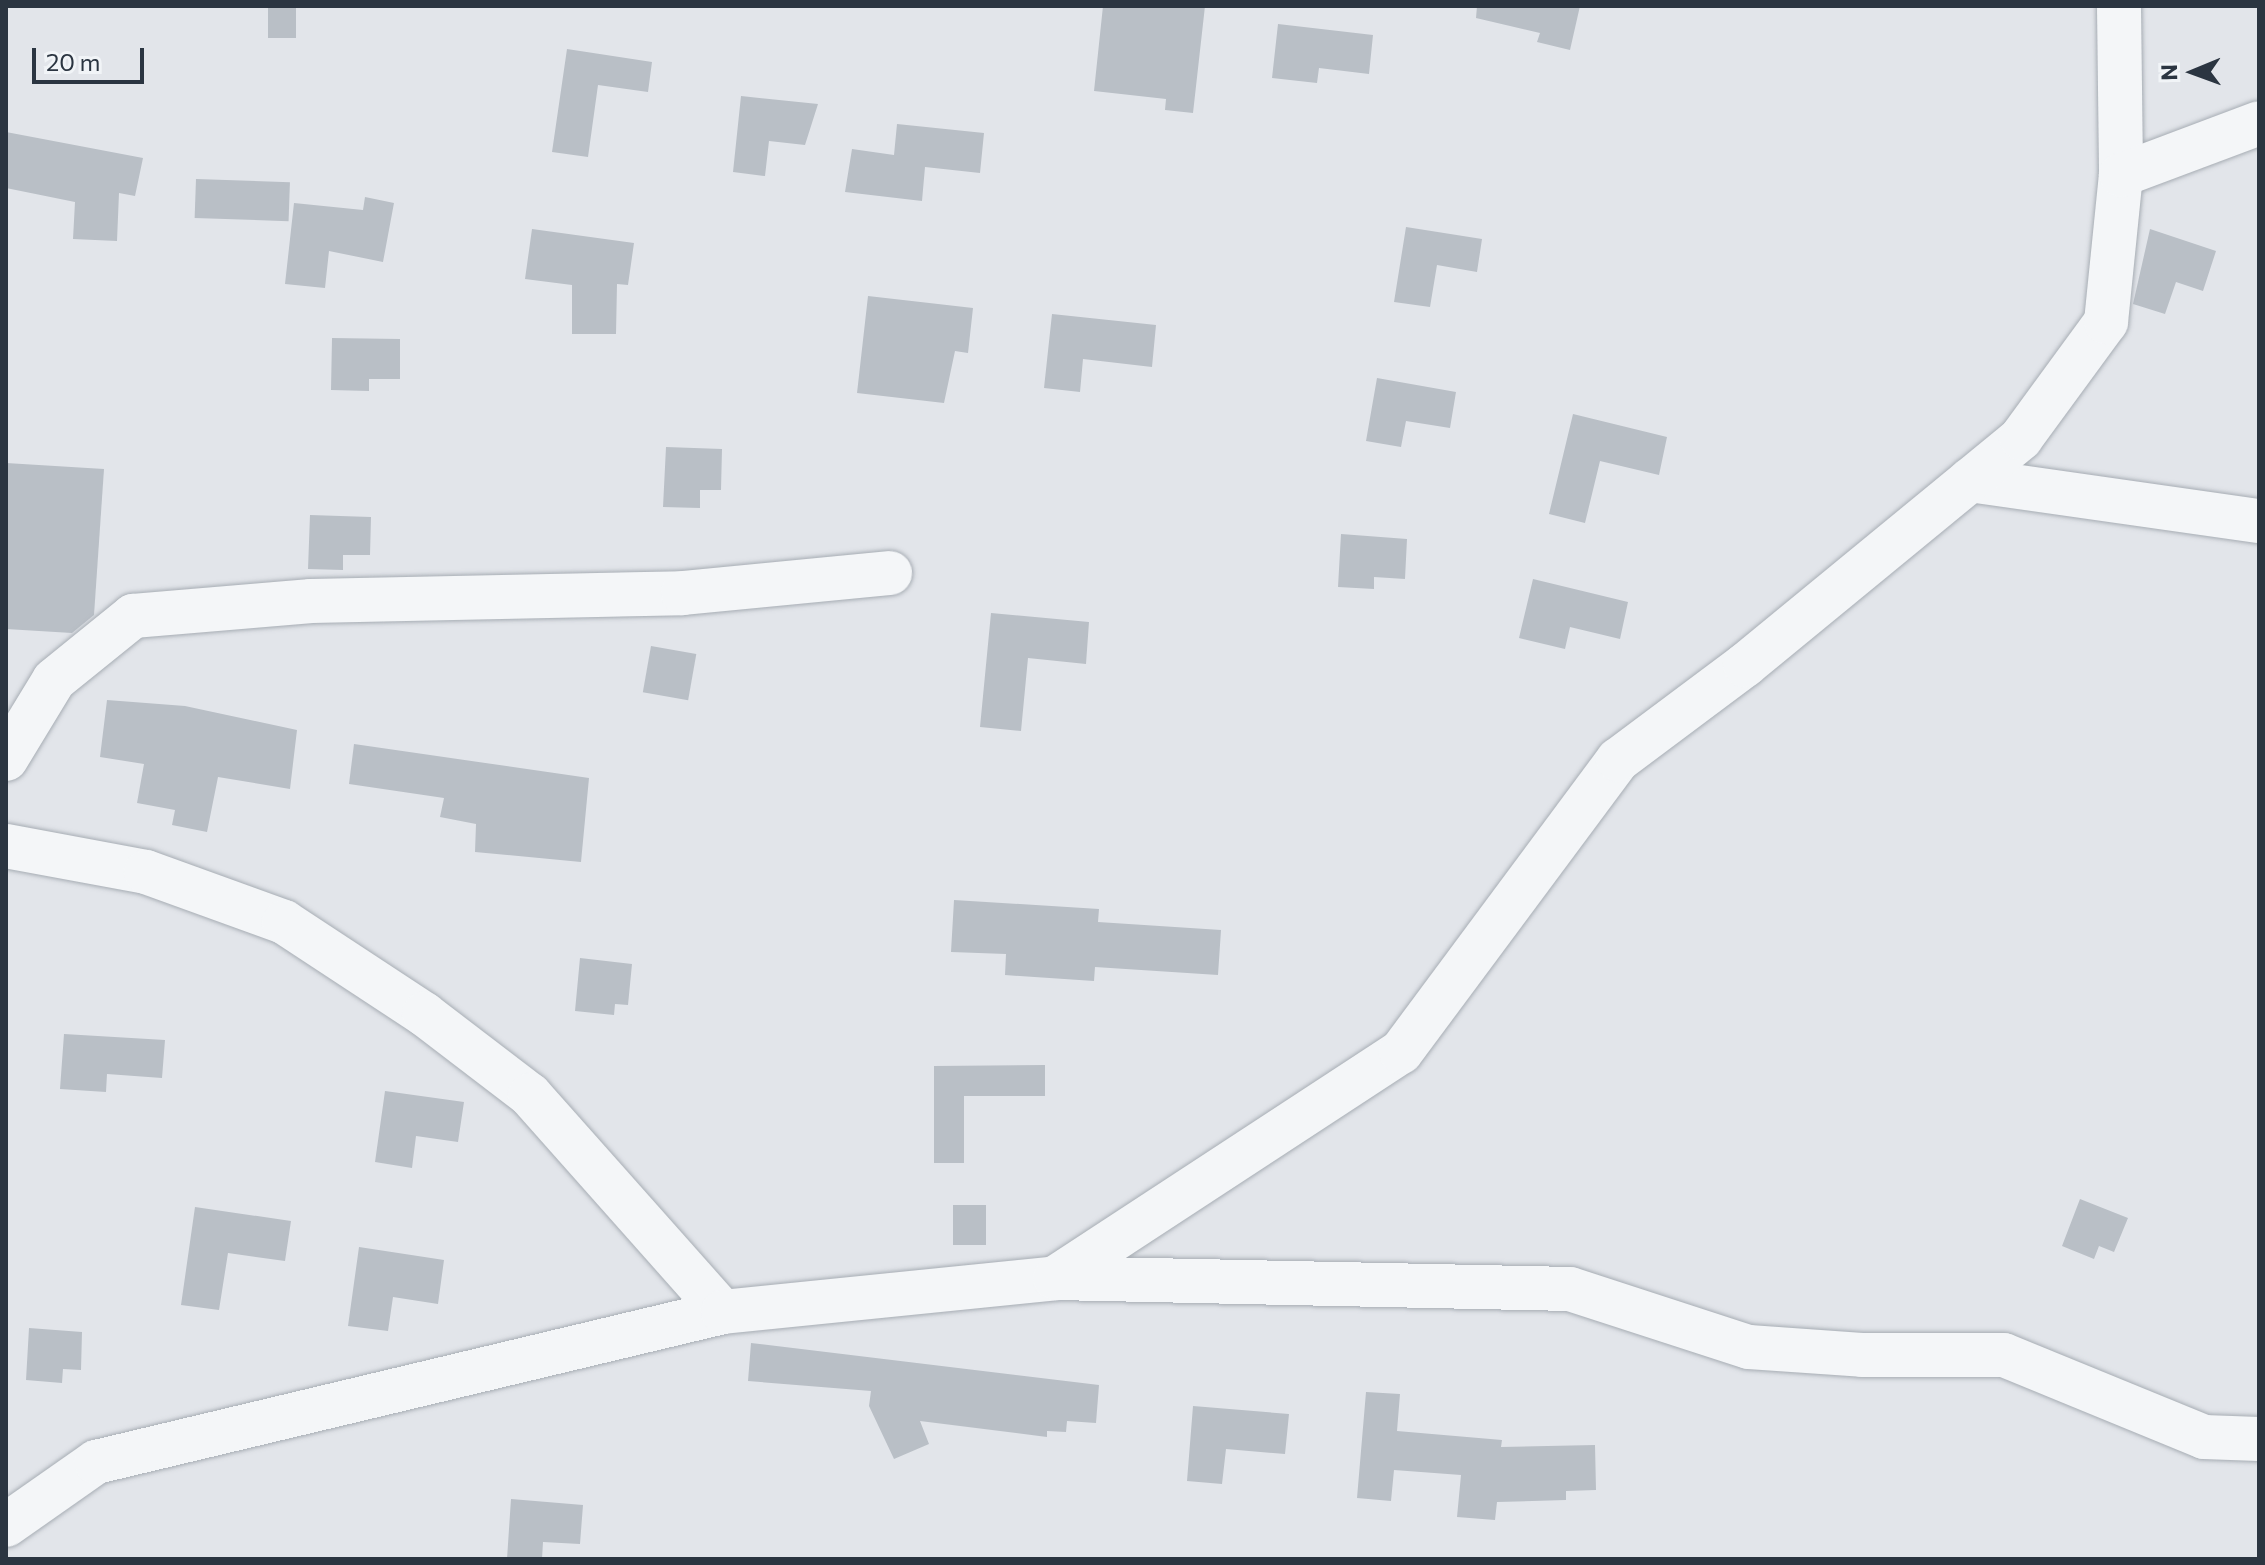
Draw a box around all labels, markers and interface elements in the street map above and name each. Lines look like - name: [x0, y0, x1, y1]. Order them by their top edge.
- scale bar: [36, 32, 148, 82]
- north arrow: [2153, 32, 2233, 112]
- text: 20 m: [46, 47, 100, 76]
- text: N: [2155, 64, 2182, 81]

